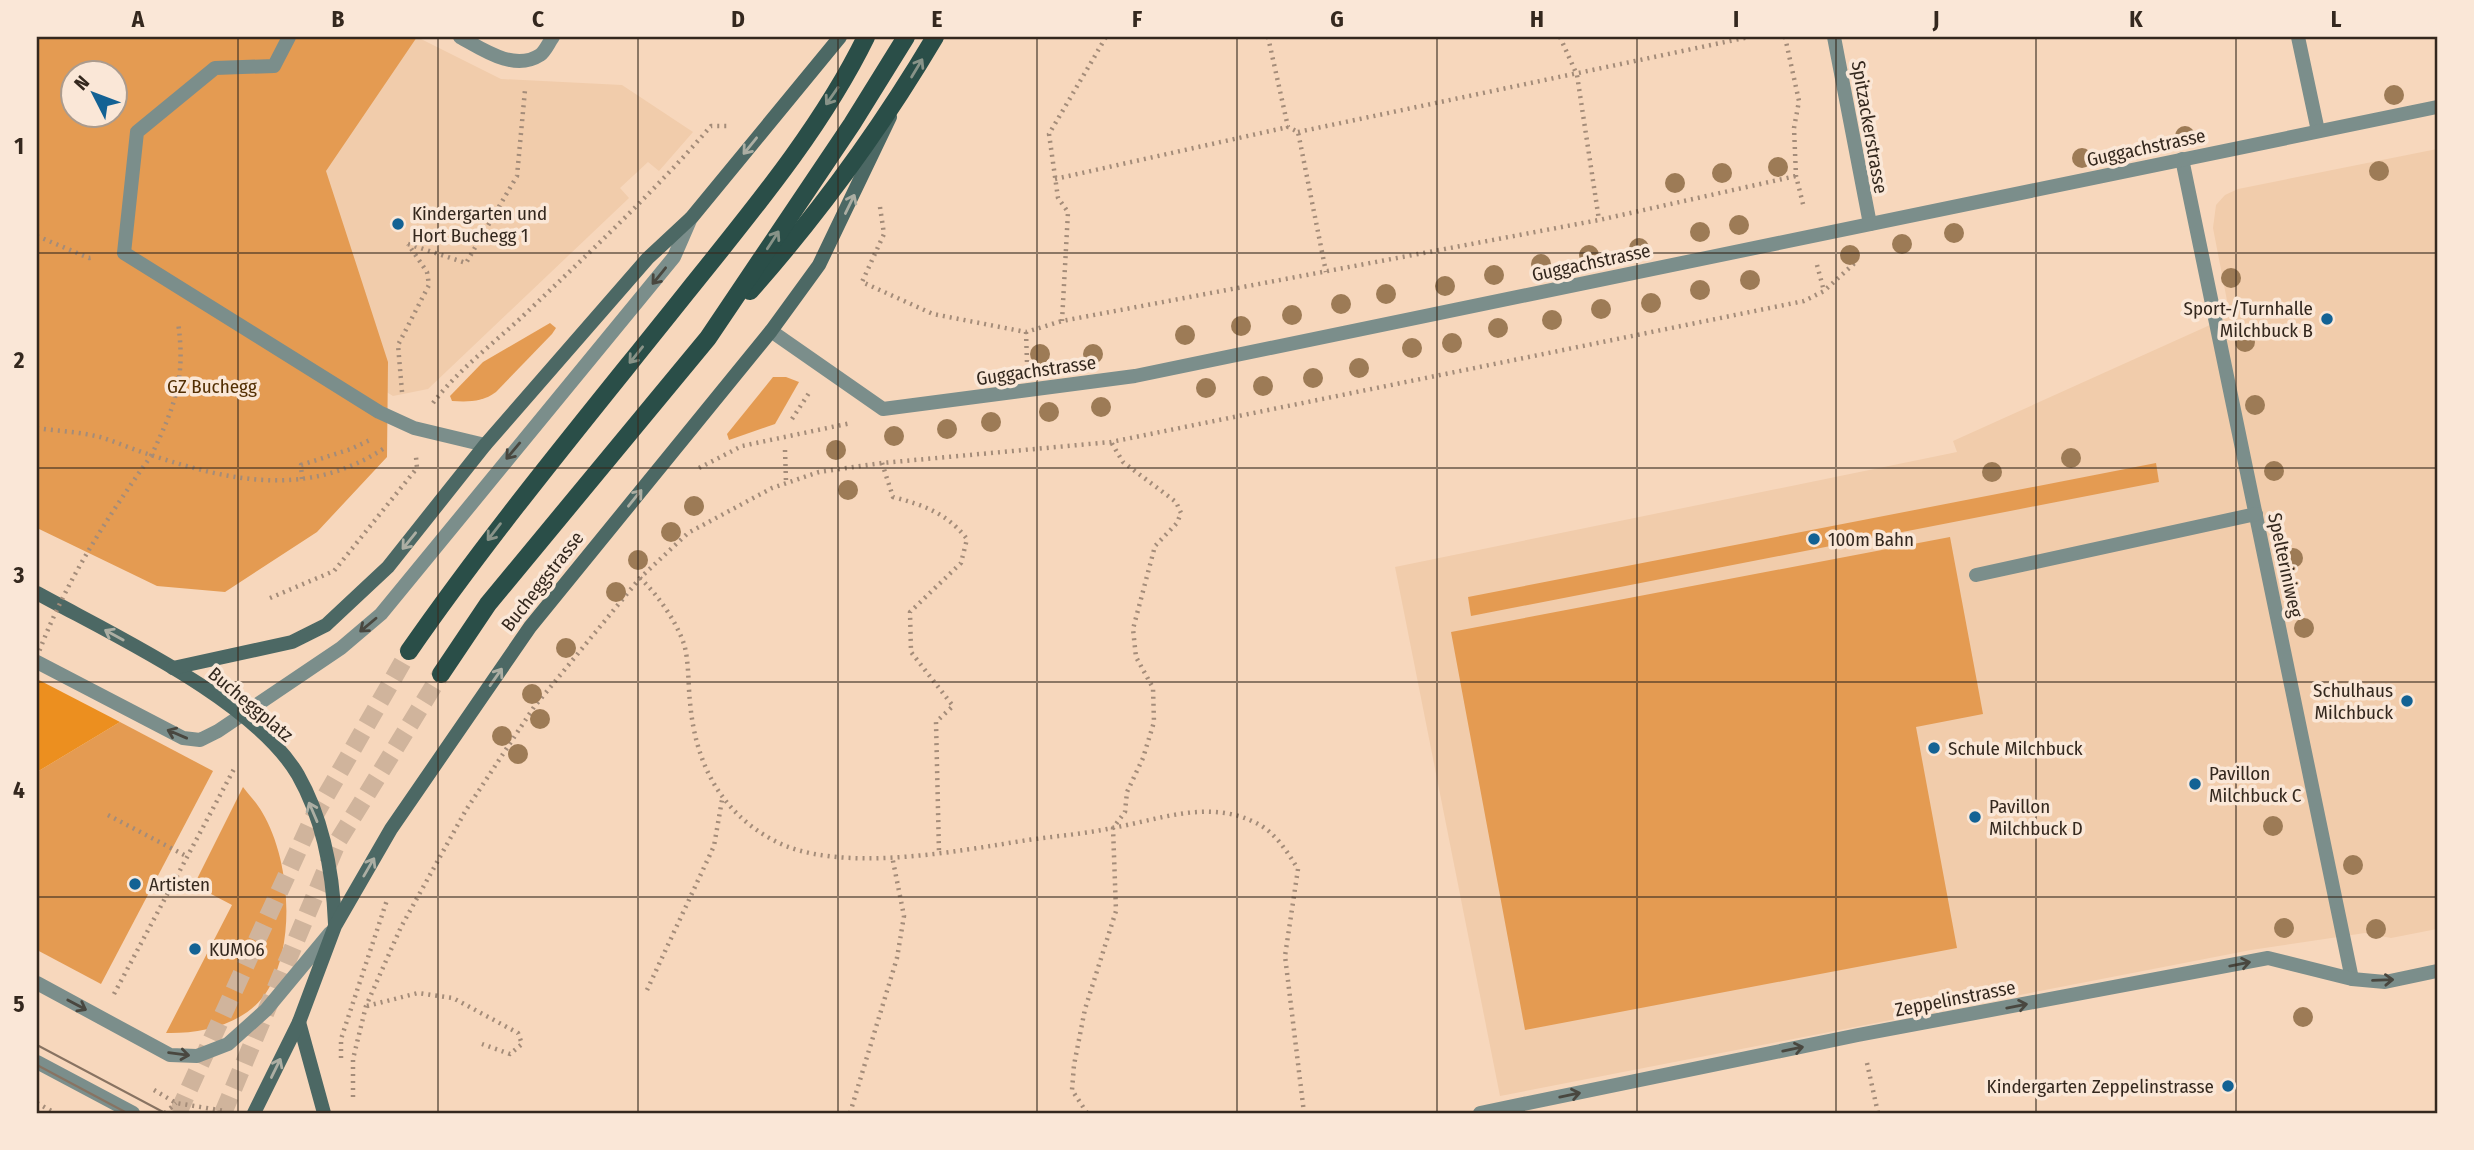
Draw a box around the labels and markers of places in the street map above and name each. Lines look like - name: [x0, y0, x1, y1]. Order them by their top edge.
- place label: Kindergarten und Hort Buchegg 1: [412, 202, 547, 247]
- marker: Kindergarten und Hort Buchegg 1: [390, 216, 406, 232]
- place label: Sport-/Turnhalle Milchbuck B: [2184, 297, 2313, 342]
- marker: Sport-/Turnhalle Milchbuck B: [2319, 311, 2335, 327]
- place label: 100m Bahn: [1828, 528, 1914, 551]
- marker: 100m Bahn: [1806, 531, 1822, 547]
- place label: Schulhaus Milchbuck: [2313, 679, 2393, 724]
- marker: Schulhaus Milchbuck: [2399, 693, 2415, 709]
- place label: Schule Milchbuck: [1948, 737, 2083, 760]
- marker: Schule Milchbuck: [1926, 740, 1942, 756]
- place label: Pavillon Milchbuck C: [2209, 762, 2302, 807]
- marker: Pavillon Milchbuck C: [2187, 776, 2203, 792]
- place label: Pavillon Milchbuck D: [1989, 795, 2083, 840]
- marker: Pavillon Milchbuck D: [1967, 809, 1983, 825]
- place label: Artisten: [149, 873, 210, 896]
- marker: Artisten: [127, 876, 143, 892]
- place label: KUMO6: [209, 938, 265, 961]
- marker: KUMO6: [187, 941, 203, 957]
- place label: Kindergarten Zeppelinstrasse: [1987, 1075, 2214, 1098]
- marker: Kindergarten Zeppelinstrasse: [2220, 1078, 2236, 1094]

